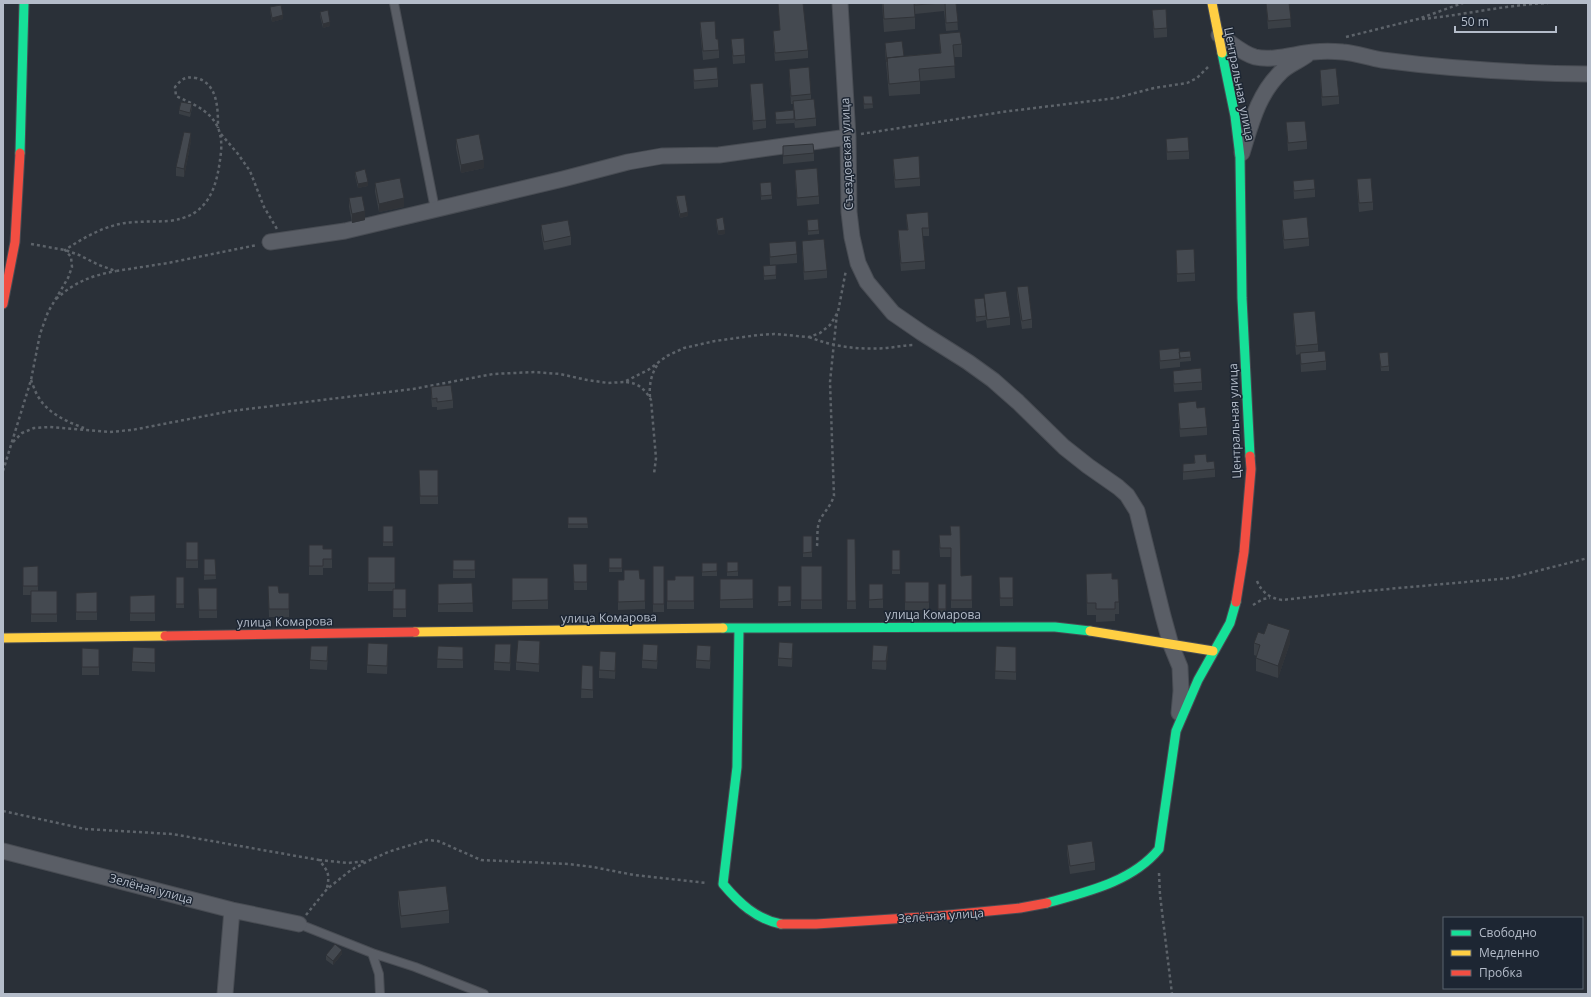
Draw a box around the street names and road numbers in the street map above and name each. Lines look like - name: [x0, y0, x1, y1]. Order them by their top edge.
- street label: Центральная улица: [1220, 26, 1259, 142]
- street label: Съездовская улица: [836, 98, 857, 210]
- street label: Центральная улица: [1224, 363, 1245, 479]
- street label: улица Комарова: [885, 606, 981, 623]
- street label: улица Комарова: [561, 608, 657, 627]
- street label: улица Комарова: [237, 612, 333, 631]
- street label: Зелёная улица: [107, 869, 195, 908]
- street label: Зелёная улица: [897, 904, 984, 927]

